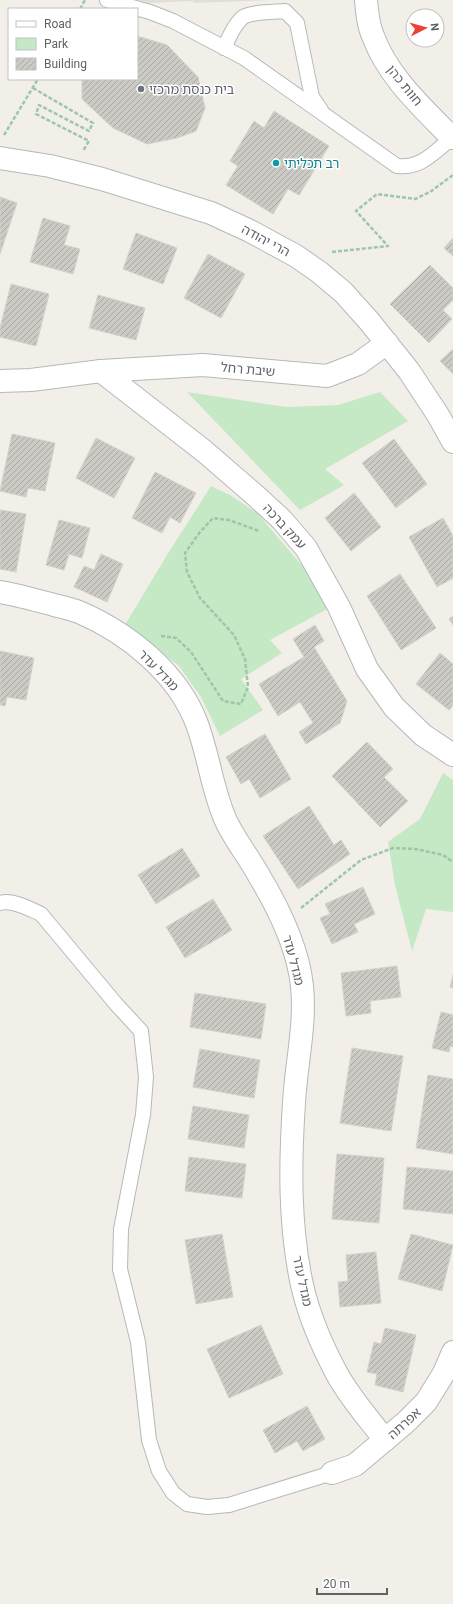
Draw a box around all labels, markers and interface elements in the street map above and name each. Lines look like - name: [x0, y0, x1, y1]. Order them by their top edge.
- legend: [8, 8, 138, 80]
- north arrow: [405, 8, 445, 48]
- text: Road: [44, 17, 72, 31]
- text: N: [428, 22, 441, 32]
- text: Park: [44, 37, 69, 51]
- text: Building: [44, 57, 87, 71]
- street label: חוות כהן: [384, 62, 425, 109]
- place label: בית כנסת מרכזי: [149, 82, 234, 97]
- marker: בית כנסת מרכזי: [136, 84, 146, 94]
- place label: רב תכליתי: [284, 156, 339, 171]
- marker: רב תכליתי: [271, 158, 281, 168]
- street label: הרי יהודה: [239, 221, 293, 259]
- street label: שיבת רחל: [220, 360, 276, 379]
- street label: עמק ברכה: [260, 501, 309, 552]
- street label: מגדל עדר: [135, 647, 182, 694]
- street label: מגדל עדר: [280, 933, 308, 987]
- street label: מגדל עדר: [290, 1254, 315, 1308]
- street label: אפרתה: [385, 1405, 424, 1442]
- scale bar: [317, 1570, 387, 1596]
- text: 20 m: [323, 1577, 350, 1591]

